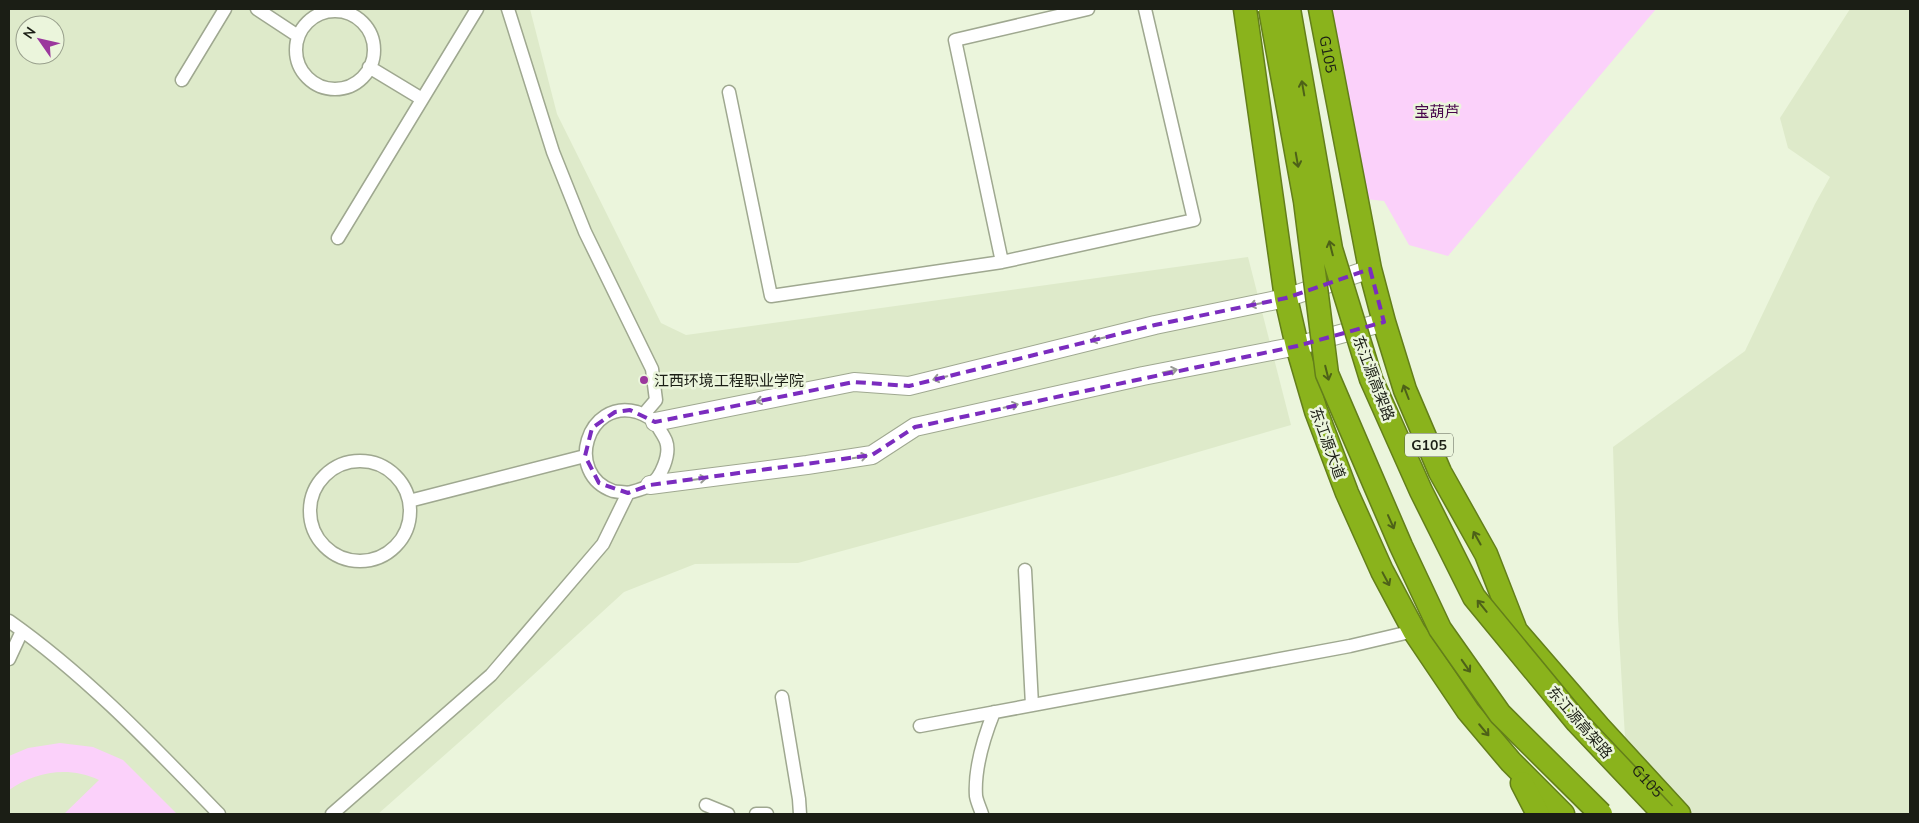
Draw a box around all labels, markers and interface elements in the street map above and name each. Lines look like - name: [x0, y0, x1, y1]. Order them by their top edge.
- north arrow: [15, 15, 65, 65]
- text: N: [19, 23, 40, 42]
- street label: G105: [1316, 34, 1342, 75]
- one-way arrow: [1297, 81, 1307, 97]
- park label: 宝葫芦: [1414, 102, 1460, 121]
- one-way arrow: [1293, 152, 1303, 168]
- one-way arrow: [1326, 241, 1335, 257]
- one-way arrow: [1249, 300, 1265, 309]
- street label: 东江源高架路: [1349, 333, 1399, 423]
- one-way arrow: [1091, 335, 1107, 344]
- one-way arrow: [1323, 364, 1333, 380]
- one-way arrow: [1162, 365, 1178, 375]
- place label: 江西环境工程职业学院: [654, 371, 804, 390]
- marker: 江西环境工程职业学院: [638, 374, 650, 386]
- one-way arrow: [933, 374, 949, 383]
- one-way arrow: [1401, 385, 1410, 400]
- one-way arrow: [756, 395, 772, 405]
- one-way arrow: [1003, 400, 1019, 410]
- street label: 东江源大道: [1306, 405, 1350, 481]
- road number: G105: [1405, 434, 1453, 456]
- one-way arrow: [851, 452, 867, 462]
- one-way arrow: [690, 474, 706, 484]
- one-way arrow: [1387, 514, 1397, 529]
- one-way arrow: [1472, 531, 1482, 546]
- one-way arrow: [1382, 571, 1392, 586]
- one-way arrow: [1477, 600, 1488, 613]
- one-way arrow: [1461, 658, 1471, 672]
- street label: 东江源高架路: [1543, 682, 1617, 762]
- one-way arrow: [1478, 723, 1490, 736]
- street label: G105: [1628, 760, 1668, 801]

